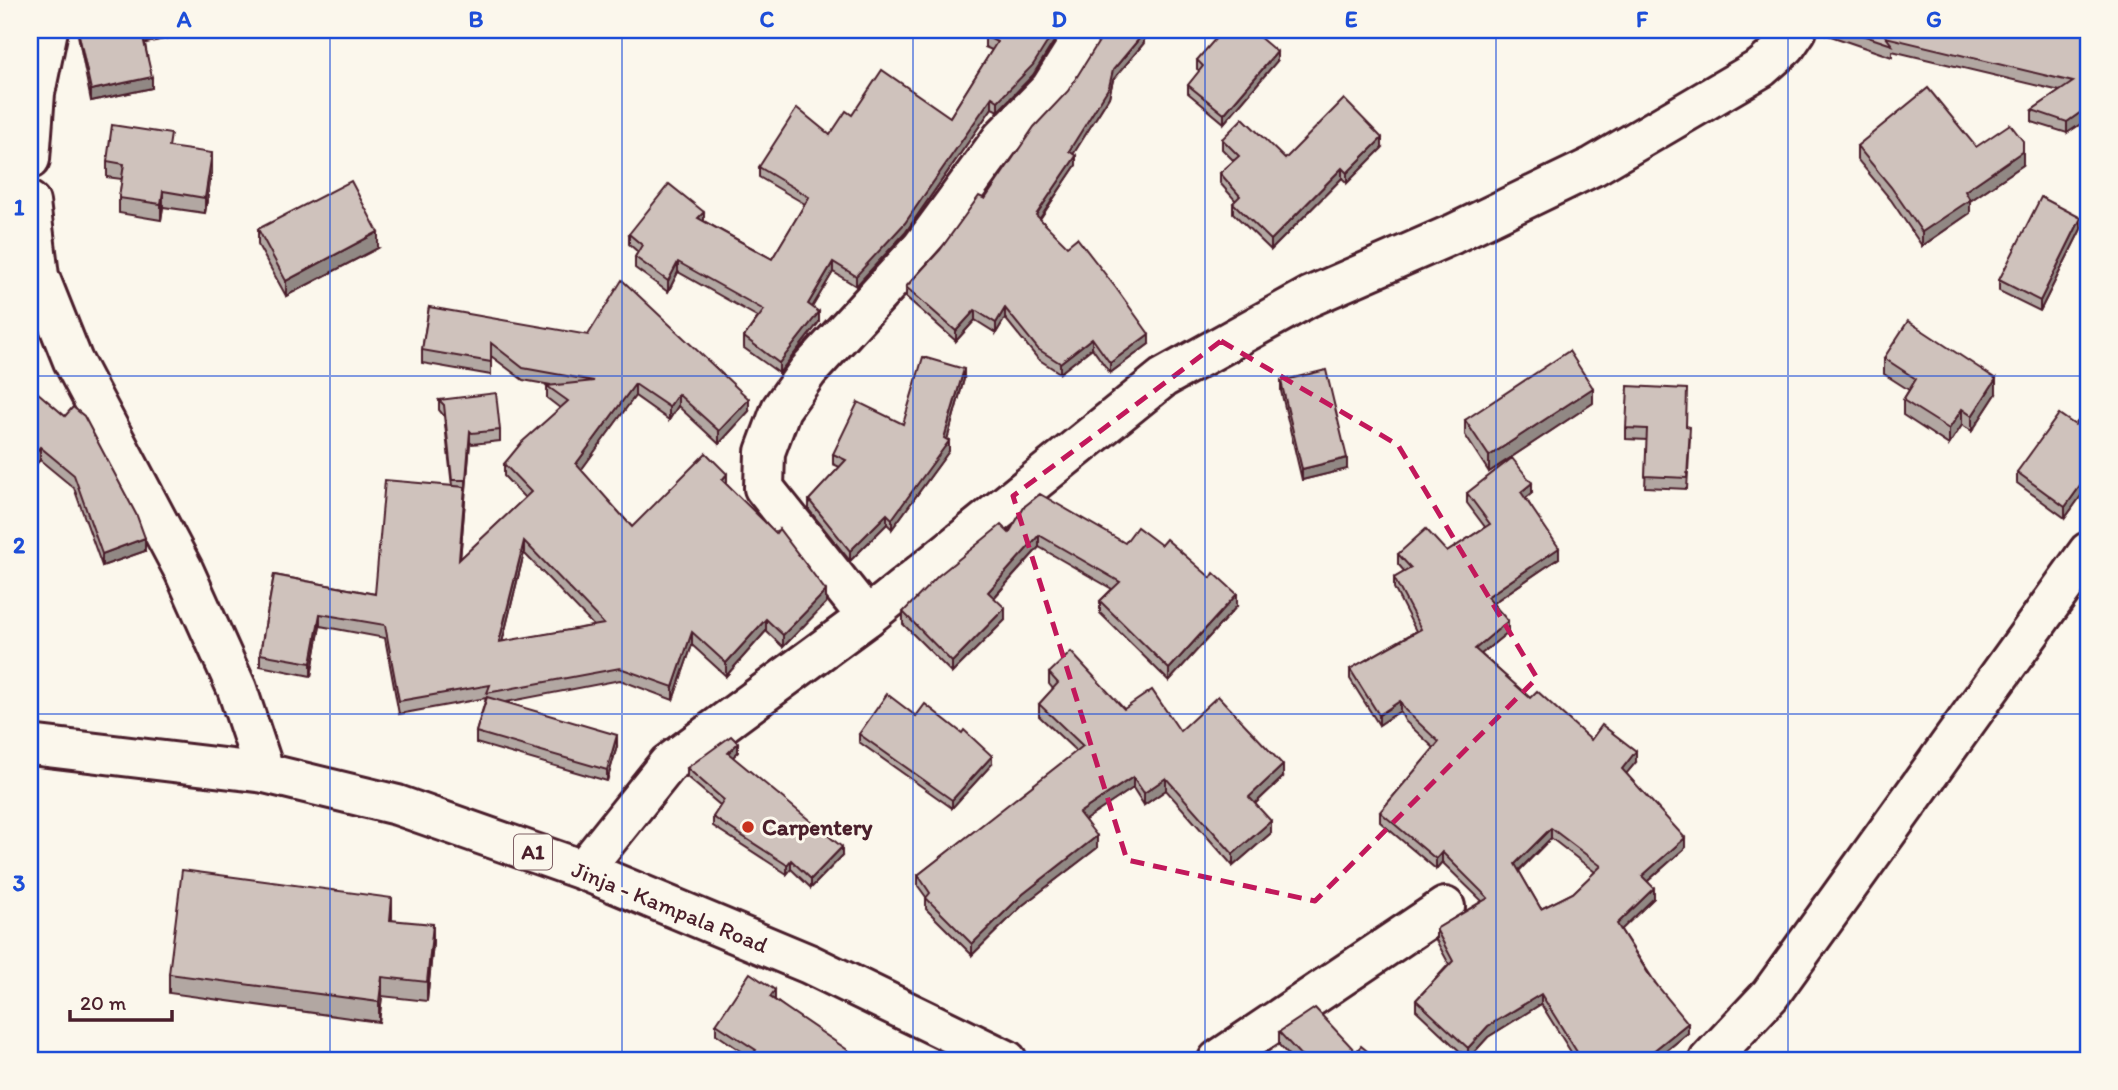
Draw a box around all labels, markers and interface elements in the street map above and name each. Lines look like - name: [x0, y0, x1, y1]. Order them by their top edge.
- text: A: [176, 5, 192, 33]
- text: B: [469, 5, 484, 33]
- text: C: [760, 5, 775, 33]
- text: D: [1051, 5, 1067, 33]
- text: E: [1345, 5, 1358, 33]
- text: F: [1636, 5, 1649, 33]
- text: G: [1926, 5, 1942, 33]
- text: 1: [14, 193, 25, 221]
- text: 2: [13, 531, 26, 559]
- place label: Carpentery: [762, 813, 873, 841]
- marker: Carpentery: [740, 819, 756, 835]
- road number: A1: [514, 834, 552, 870]
- street label: Jinja - Kampala Road: [568, 855, 773, 959]
- text: 3: [13, 869, 26, 897]
- scale bar: [70, 978, 172, 1022]
- text: 20 m: [80, 990, 127, 1015]

